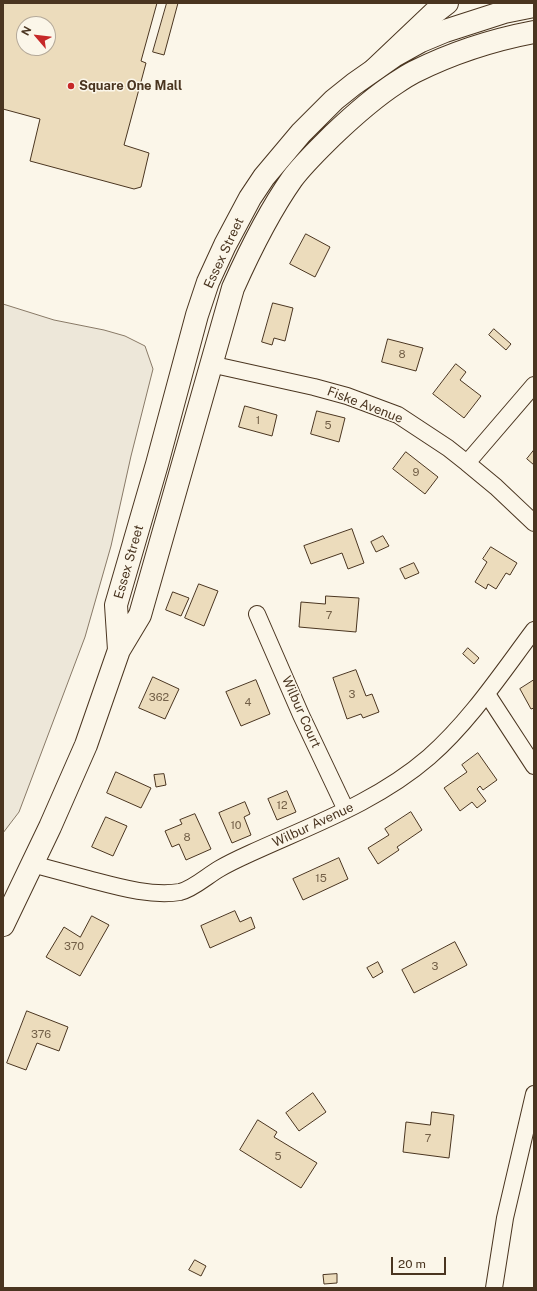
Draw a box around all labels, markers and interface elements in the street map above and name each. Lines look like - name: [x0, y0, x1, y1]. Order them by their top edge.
- north arrow: [16, 16, 56, 56]
- text: N: [19, 24, 34, 37]
- place label: Square One Mall: [79, 78, 182, 94]
- marker: Square One Mall: [66, 81, 76, 91]
- street label: Essex Street: [201, 215, 247, 291]
- house number: 8: [398, 348, 406, 362]
- street label: Fiske Avenue: [325, 383, 405, 427]
- house number: 1: [256, 414, 260, 428]
- house number: 5: [324, 419, 332, 433]
- house number: 9: [413, 466, 419, 480]
- street label: Essex Street: [111, 523, 147, 601]
- house number: 7: [326, 609, 332, 623]
- street label: Wilbur Court: [278, 674, 324, 750]
- house number: 3: [349, 688, 355, 702]
- house number: 362: [149, 691, 169, 705]
- house number: 4: [245, 696, 251, 710]
- street label: Wilbur Avenue: [270, 799, 356, 851]
- house number: 12: [276, 799, 288, 813]
- house number: 10: [230, 819, 242, 833]
- house number: 8: [183, 831, 191, 845]
- house number: 15: [315, 872, 327, 886]
- house number: 370: [64, 940, 84, 954]
- house number: 3: [432, 960, 438, 974]
- house number: 376: [31, 1028, 51, 1042]
- house number: 7: [425, 1132, 431, 1146]
- house number: 5: [274, 1150, 282, 1164]
- scale bar: [393, 1249, 448, 1275]
- text: 20 m: [398, 1257, 426, 1271]

